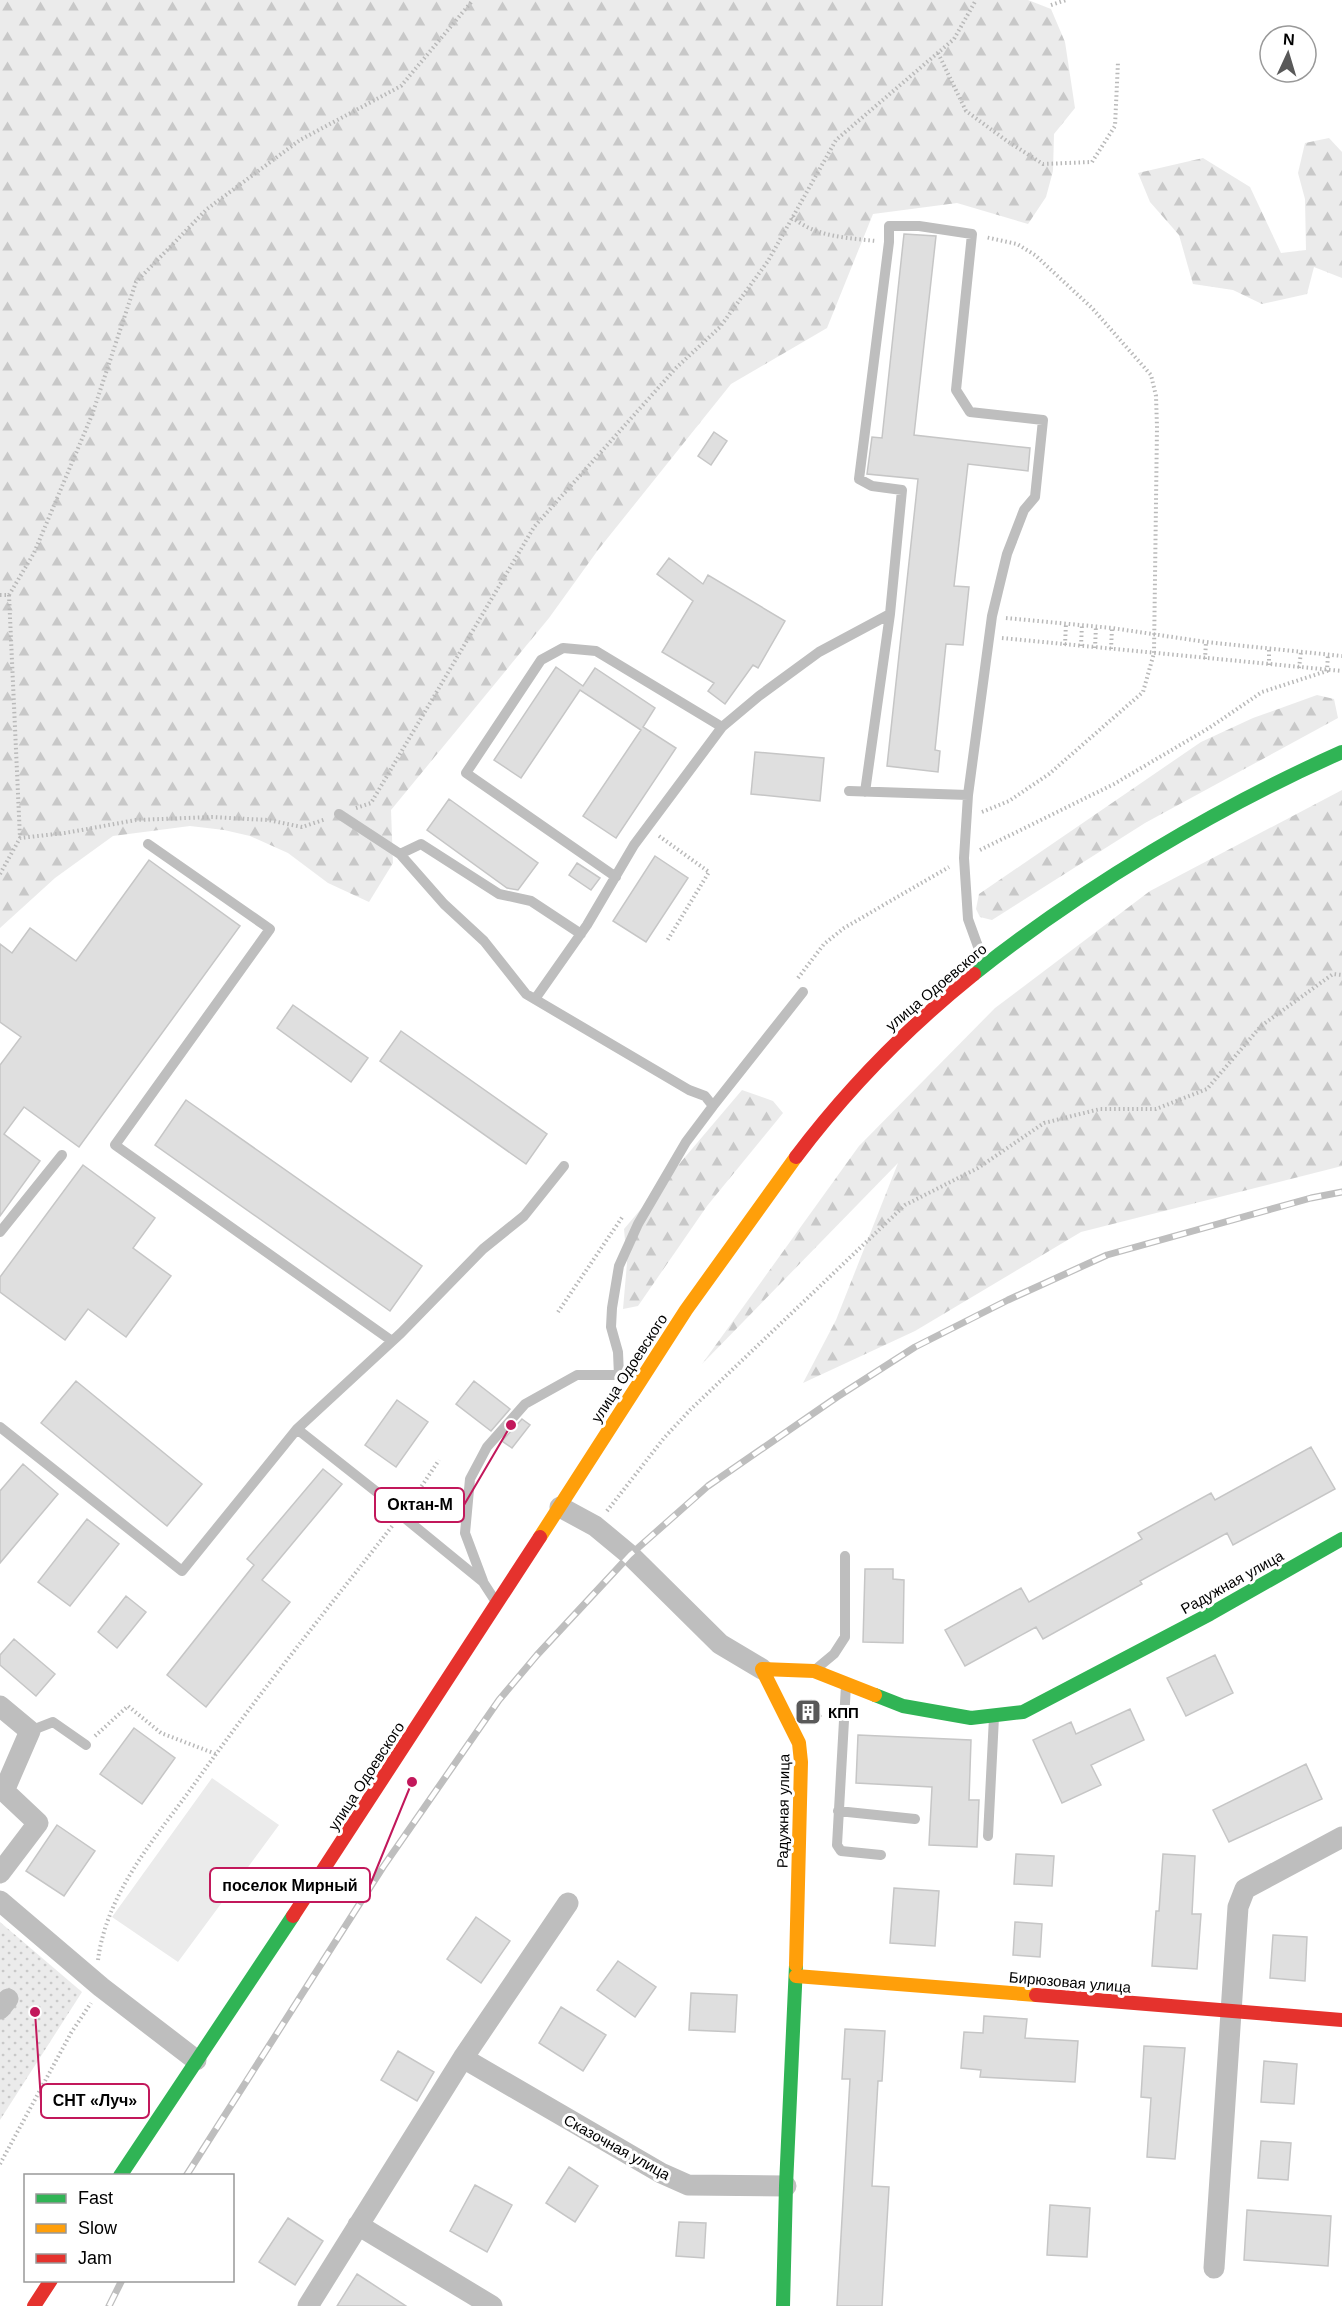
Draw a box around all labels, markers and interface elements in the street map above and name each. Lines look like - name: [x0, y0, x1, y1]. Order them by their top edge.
- north arrow: [1258, 24, 1318, 84]
- text: N: [1283, 31, 1295, 48]
- street label: улица Одоевского: [882, 940, 990, 1034]
- street label: улица Одоевского: [588, 1311, 670, 1425]
- callout: Октан-М: [375, 1488, 464, 1522]
- text: Октан-М: [387, 1496, 453, 1513]
- street label: Радужная улица: [1178, 1547, 1287, 1617]
- building icon: КПП: [793, 1697, 823, 1727]
- place label: КПП: [828, 1704, 859, 1721]
- street label: улица Одоевского: [325, 1719, 407, 1833]
- street label: Радужная улица: [774, 1753, 793, 1868]
- callout: поселок Мирный: [210, 1868, 370, 1902]
- text: поселок Мирный: [222, 1877, 358, 1894]
- street label: Бирюзовая улица: [1008, 1968, 1132, 1996]
- callout: СНТ «Луч»: [41, 2084, 149, 2118]
- text: СНТ «Луч»: [53, 2092, 137, 2109]
- street label: Сказочная улица: [561, 2111, 674, 2183]
- legend: [24, 2174, 234, 2282]
- text: Fast: [78, 2188, 113, 2208]
- text: Slow: [78, 2218, 118, 2238]
- text: Jam: [78, 2248, 112, 2268]

